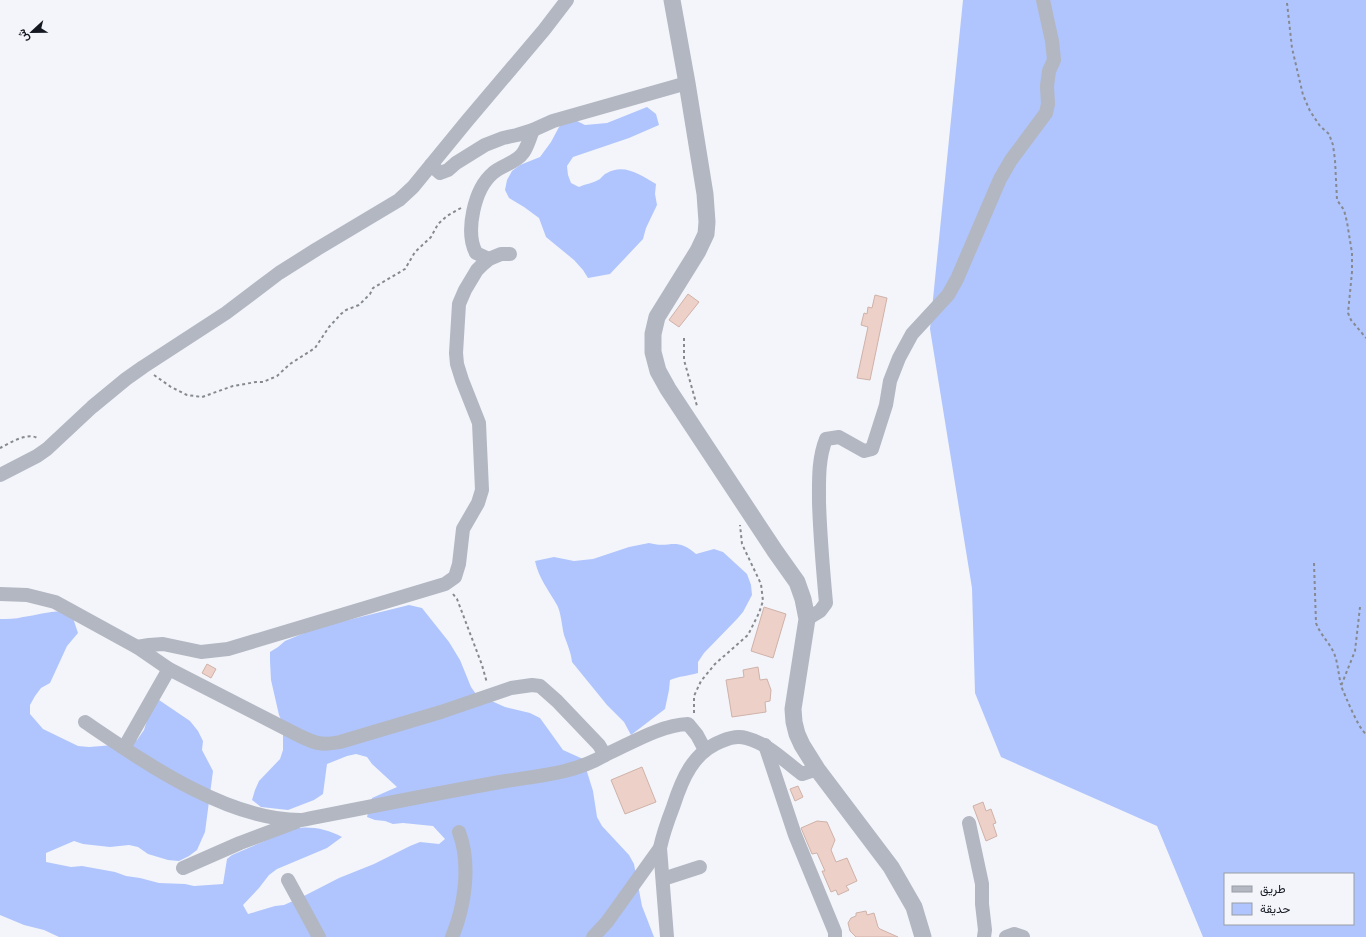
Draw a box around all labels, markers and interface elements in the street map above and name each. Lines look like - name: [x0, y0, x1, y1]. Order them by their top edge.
- north arrow: [12, 12, 52, 52]
- text: ش: [15, 27, 32, 44]
- legend: [1224, 873, 1354, 925]
- text: طريق: [1260, 882, 1286, 897]
- text: حديقة: [1260, 902, 1290, 916]

